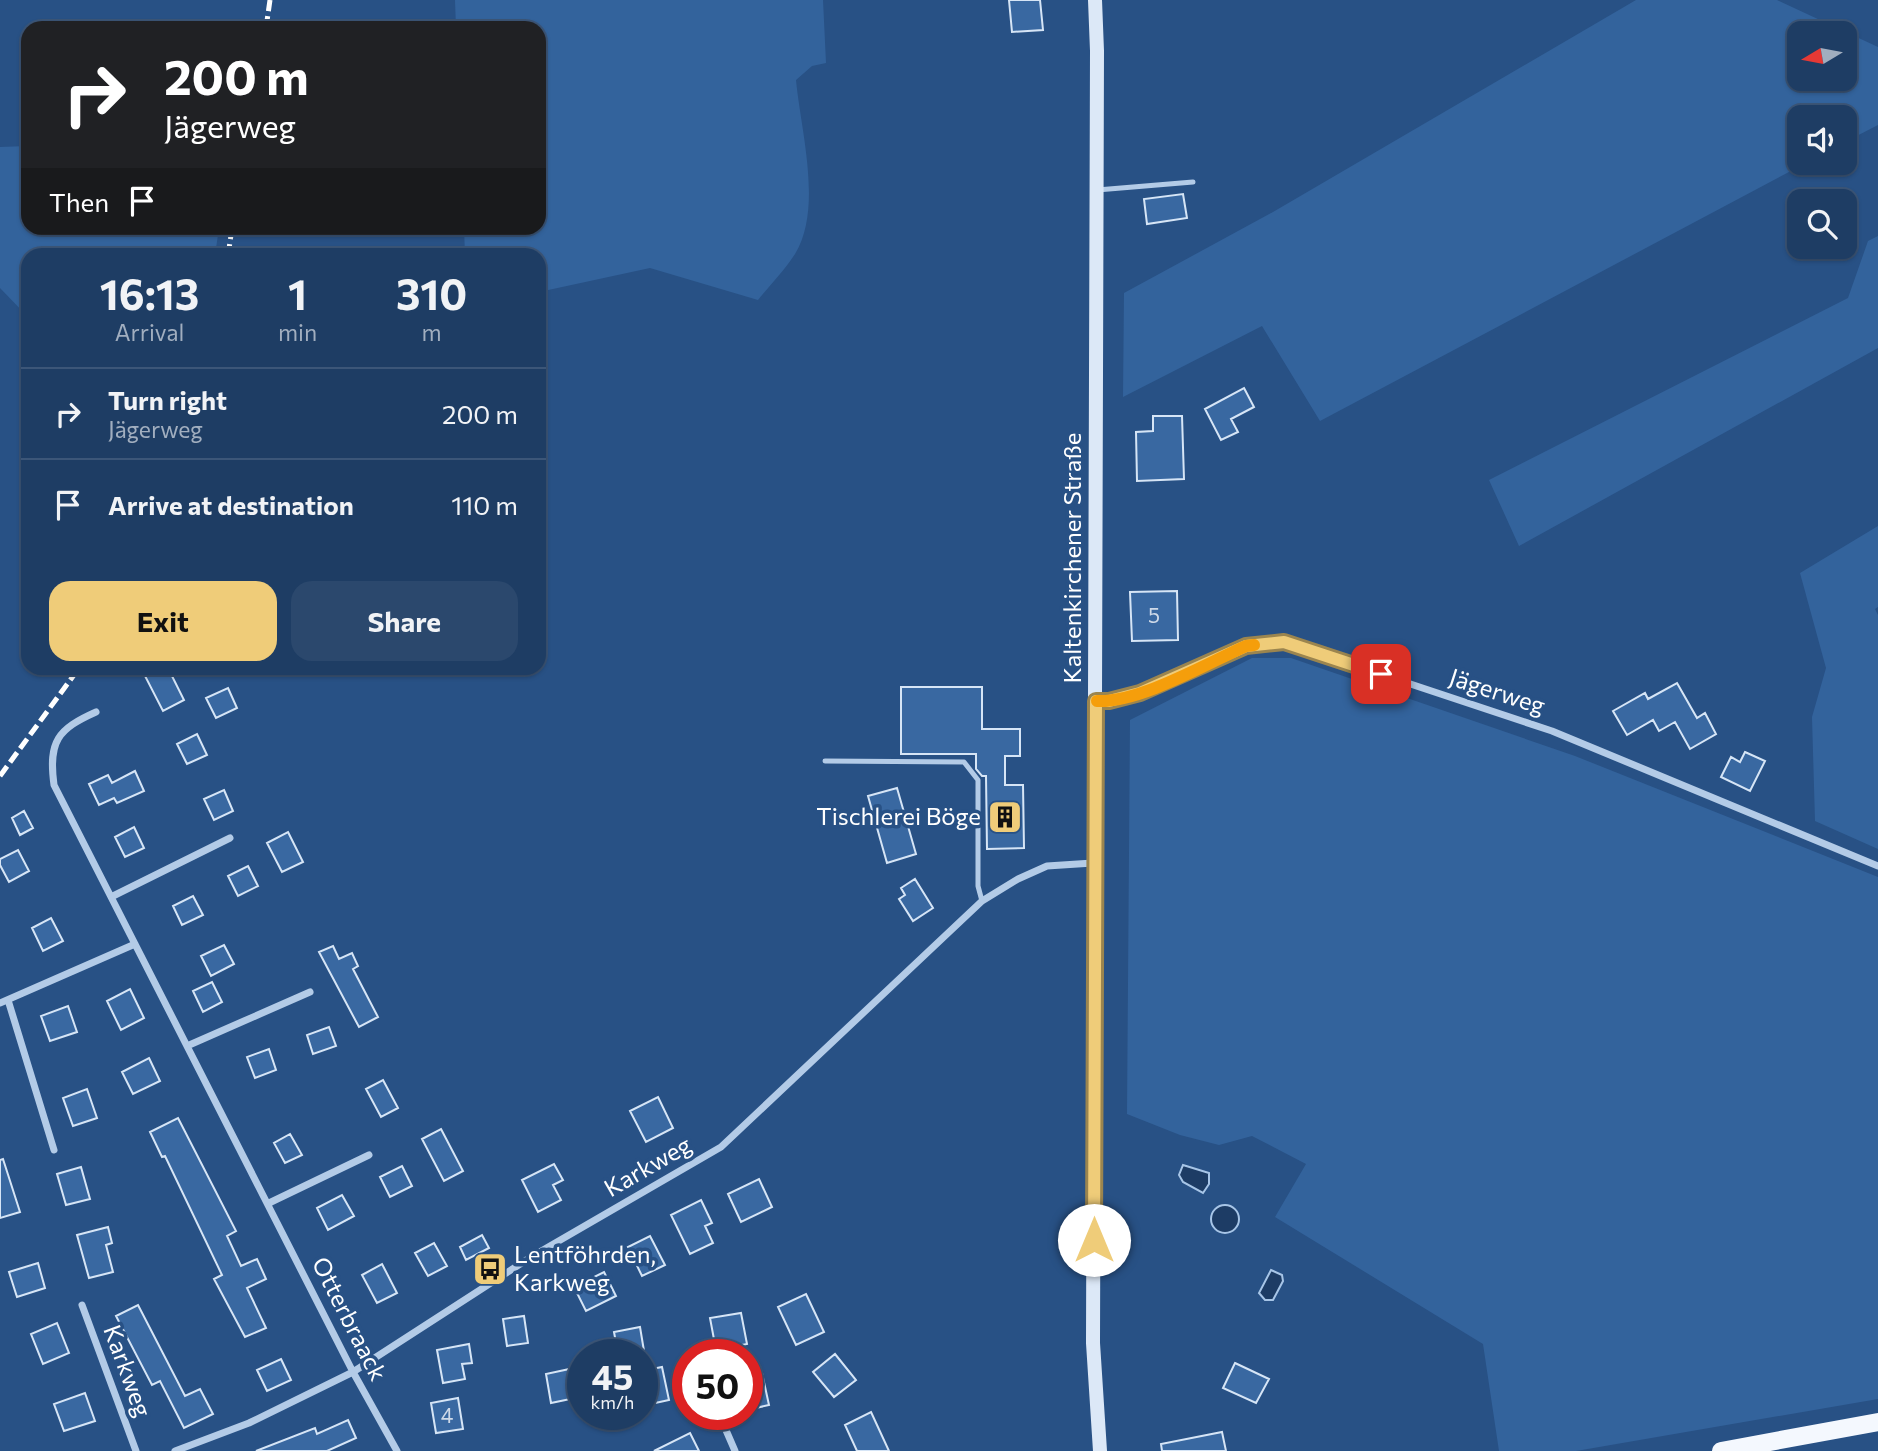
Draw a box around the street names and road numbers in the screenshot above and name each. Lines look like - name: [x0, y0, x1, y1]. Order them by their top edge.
- street label: Kaltenkirchener Straße: [1057, 433, 1086, 683]
- street label: Jägerweg: [1446, 662, 1549, 720]
- street label: Karkweg: [599, 1129, 696, 1202]
- street label: Otterbraack: [307, 1252, 394, 1385]
- street label: Karkweg: [98, 1321, 158, 1420]

